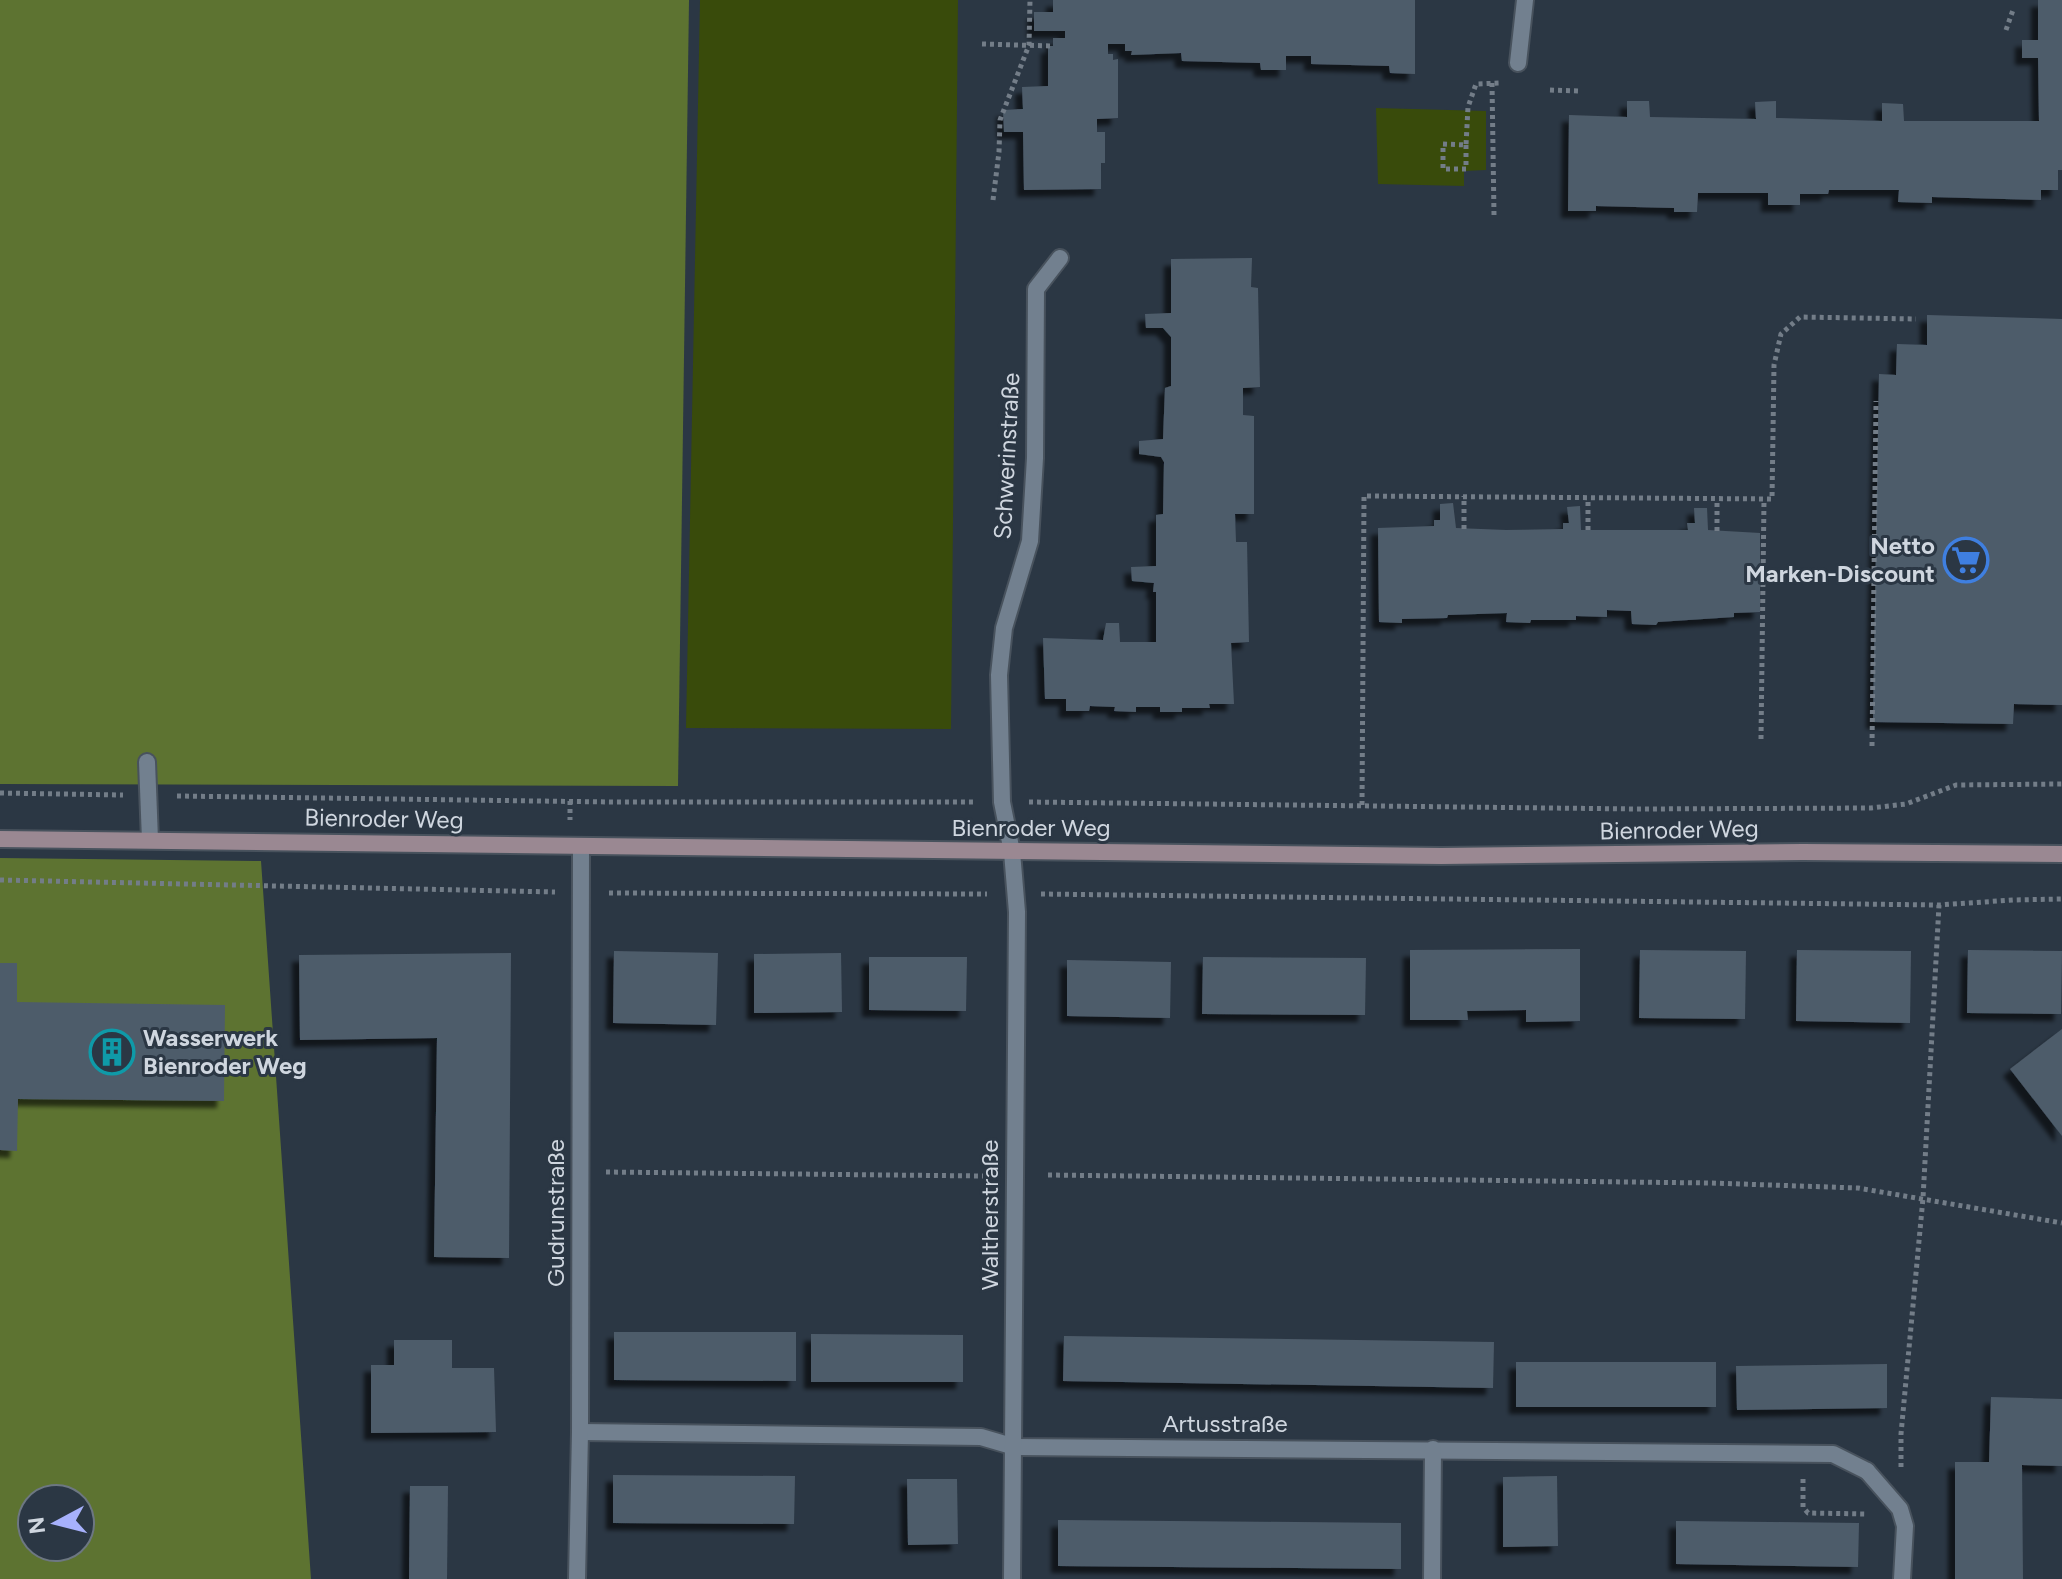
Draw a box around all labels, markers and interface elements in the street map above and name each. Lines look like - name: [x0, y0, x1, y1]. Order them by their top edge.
- street label: Schwerinstraße: [988, 372, 1025, 540]
- place label: Netto Marken-Discount: [1745, 531, 1935, 588]
- supermarket icon: Netto Marken-Discount: [1942, 536, 1990, 584]
- street label: Bienroder Weg: [304, 803, 464, 834]
- street label: Bienroder Weg: [951, 813, 1111, 842]
- street label: Bienroder Weg: [1599, 814, 1759, 845]
- place label: Wasserwerk Bienroder Weg: [143, 1023, 307, 1080]
- building icon: Wasserwerk Bienroder Weg: [88, 1028, 136, 1076]
- street label: Gudrunstraße: [541, 1139, 570, 1287]
- street label: Waltherstraße: [975, 1140, 1004, 1290]
- street label: Artusstraße: [1162, 1409, 1288, 1438]
- north arrow: [16, 1483, 96, 1563]
- text: N: [22, 1515, 51, 1535]

